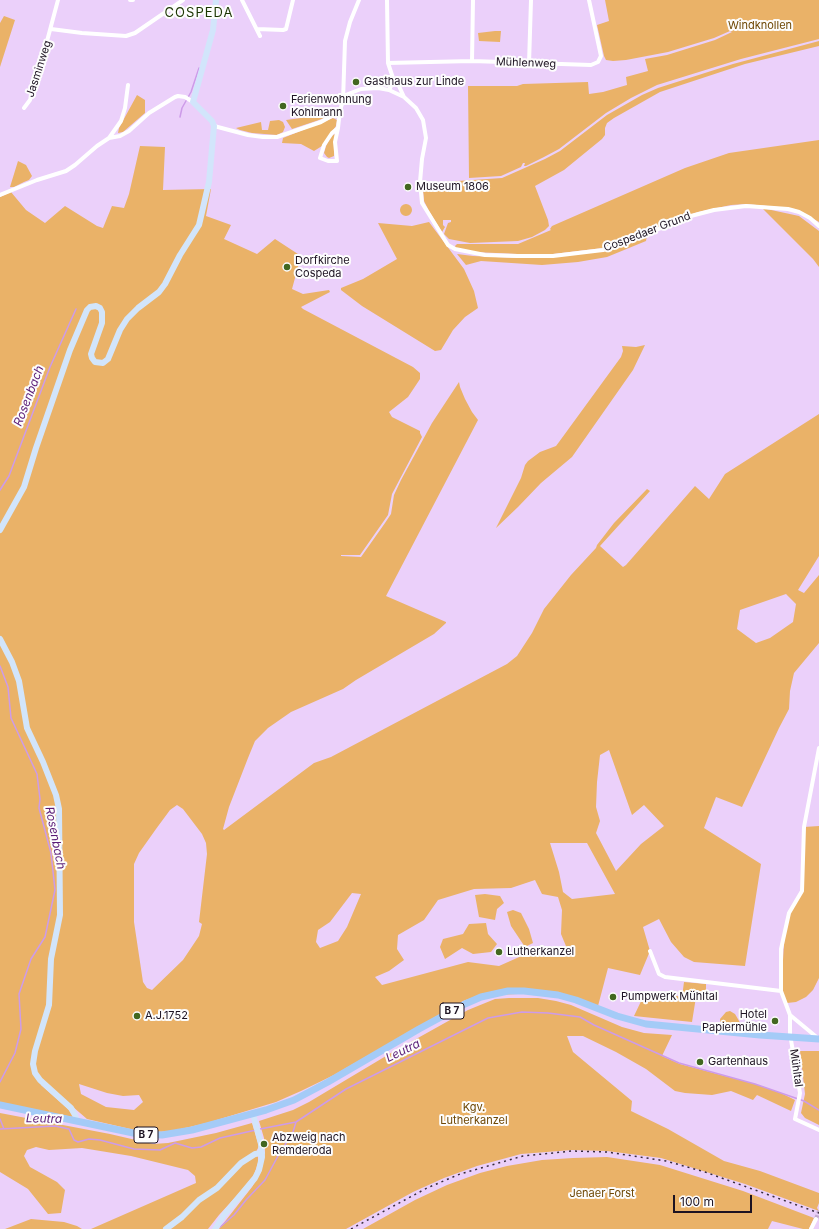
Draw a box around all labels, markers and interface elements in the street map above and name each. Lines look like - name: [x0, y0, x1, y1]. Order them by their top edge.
- district label: COSPEDA: [165, 5, 233, 21]
- park label: Windknollen: [728, 19, 792, 33]
- street label: Jasminweg: [24, 39, 54, 99]
- street label: Mühlenweg: [496, 55, 556, 71]
- place label: Gasthaus zur Linde: [364, 75, 464, 89]
- marker: Gasthaus zur Linde: [351, 77, 361, 87]
- place label: Ferienwohnung Kohlmann: [291, 93, 372, 119]
- marker: Ferienwohnung Kohlmann: [278, 101, 288, 111]
- place label: Museum 1806: [416, 180, 489, 194]
- marker: Museum 1806: [403, 182, 413, 192]
- street label: Cospedaer Grund: [602, 209, 692, 255]
- place label: Dorfkirche Cospeda: [295, 254, 350, 280]
- marker: Dorfkirche Cospeda: [282, 262, 292, 272]
- water label: Rosenbach: [11, 364, 47, 428]
- water label: Rosenbach: [42, 805, 68, 871]
- place label: Lutherkanzel: [507, 945, 574, 959]
- marker: Lutherkanzel: [494, 947, 504, 957]
- place label: Pumpwerk Mühltal: [621, 990, 718, 1004]
- marker: Pumpwerk Mühltal: [608, 992, 618, 1002]
- road number: B 7: [440, 1003, 464, 1019]
- place label: Hotel Papiermühle: [702, 1008, 767, 1034]
- place label: A.J.1752: [145, 1009, 188, 1023]
- marker: A.J.1752: [132, 1011, 142, 1021]
- marker: Hotel Papiermühle: [770, 1016, 780, 1026]
- water label: Leutra: [383, 1037, 423, 1065]
- street label: Mühltal: [787, 1048, 805, 1088]
- place label: Gartenhaus: [708, 1055, 768, 1069]
- marker: Gartenhaus: [695, 1057, 705, 1067]
- park label: Kgv. Lutherkanzel: [440, 1101, 508, 1127]
- water label: Leutra: [26, 1111, 62, 1127]
- road number: B 7: [134, 1127, 158, 1143]
- place label: Abzweig nach Remderoda: [272, 1131, 345, 1157]
- marker: Abzweig nach Remderoda: [259, 1139, 269, 1149]
- park label: Jenaer Forst: [569, 1187, 635, 1201]
- scale bar: [675, 1187, 754, 1213]
- text: 100 m: [680, 1194, 714, 1209]

